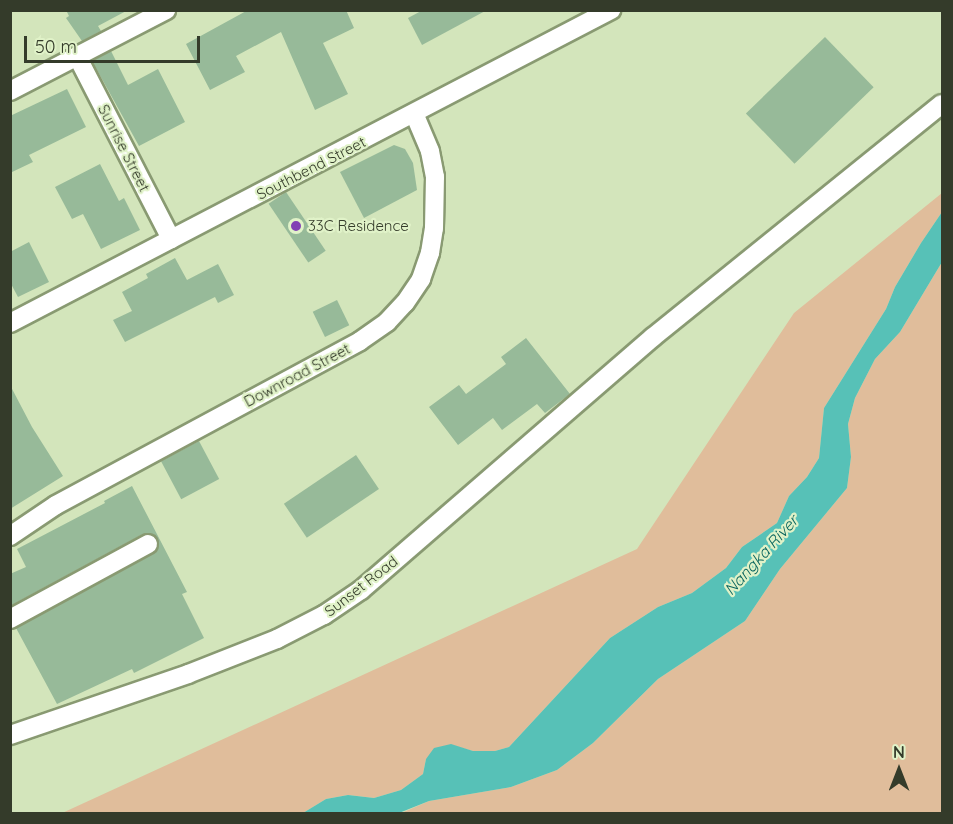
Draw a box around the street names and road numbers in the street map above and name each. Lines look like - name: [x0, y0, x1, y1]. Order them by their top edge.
- street label: Sunrise Street: [94, 101, 154, 195]
- street label: Southbend Street: [253, 133, 369, 203]
- street label: Downroad Street: [241, 339, 353, 411]
- street label: Sunset Road: [321, 552, 401, 620]

